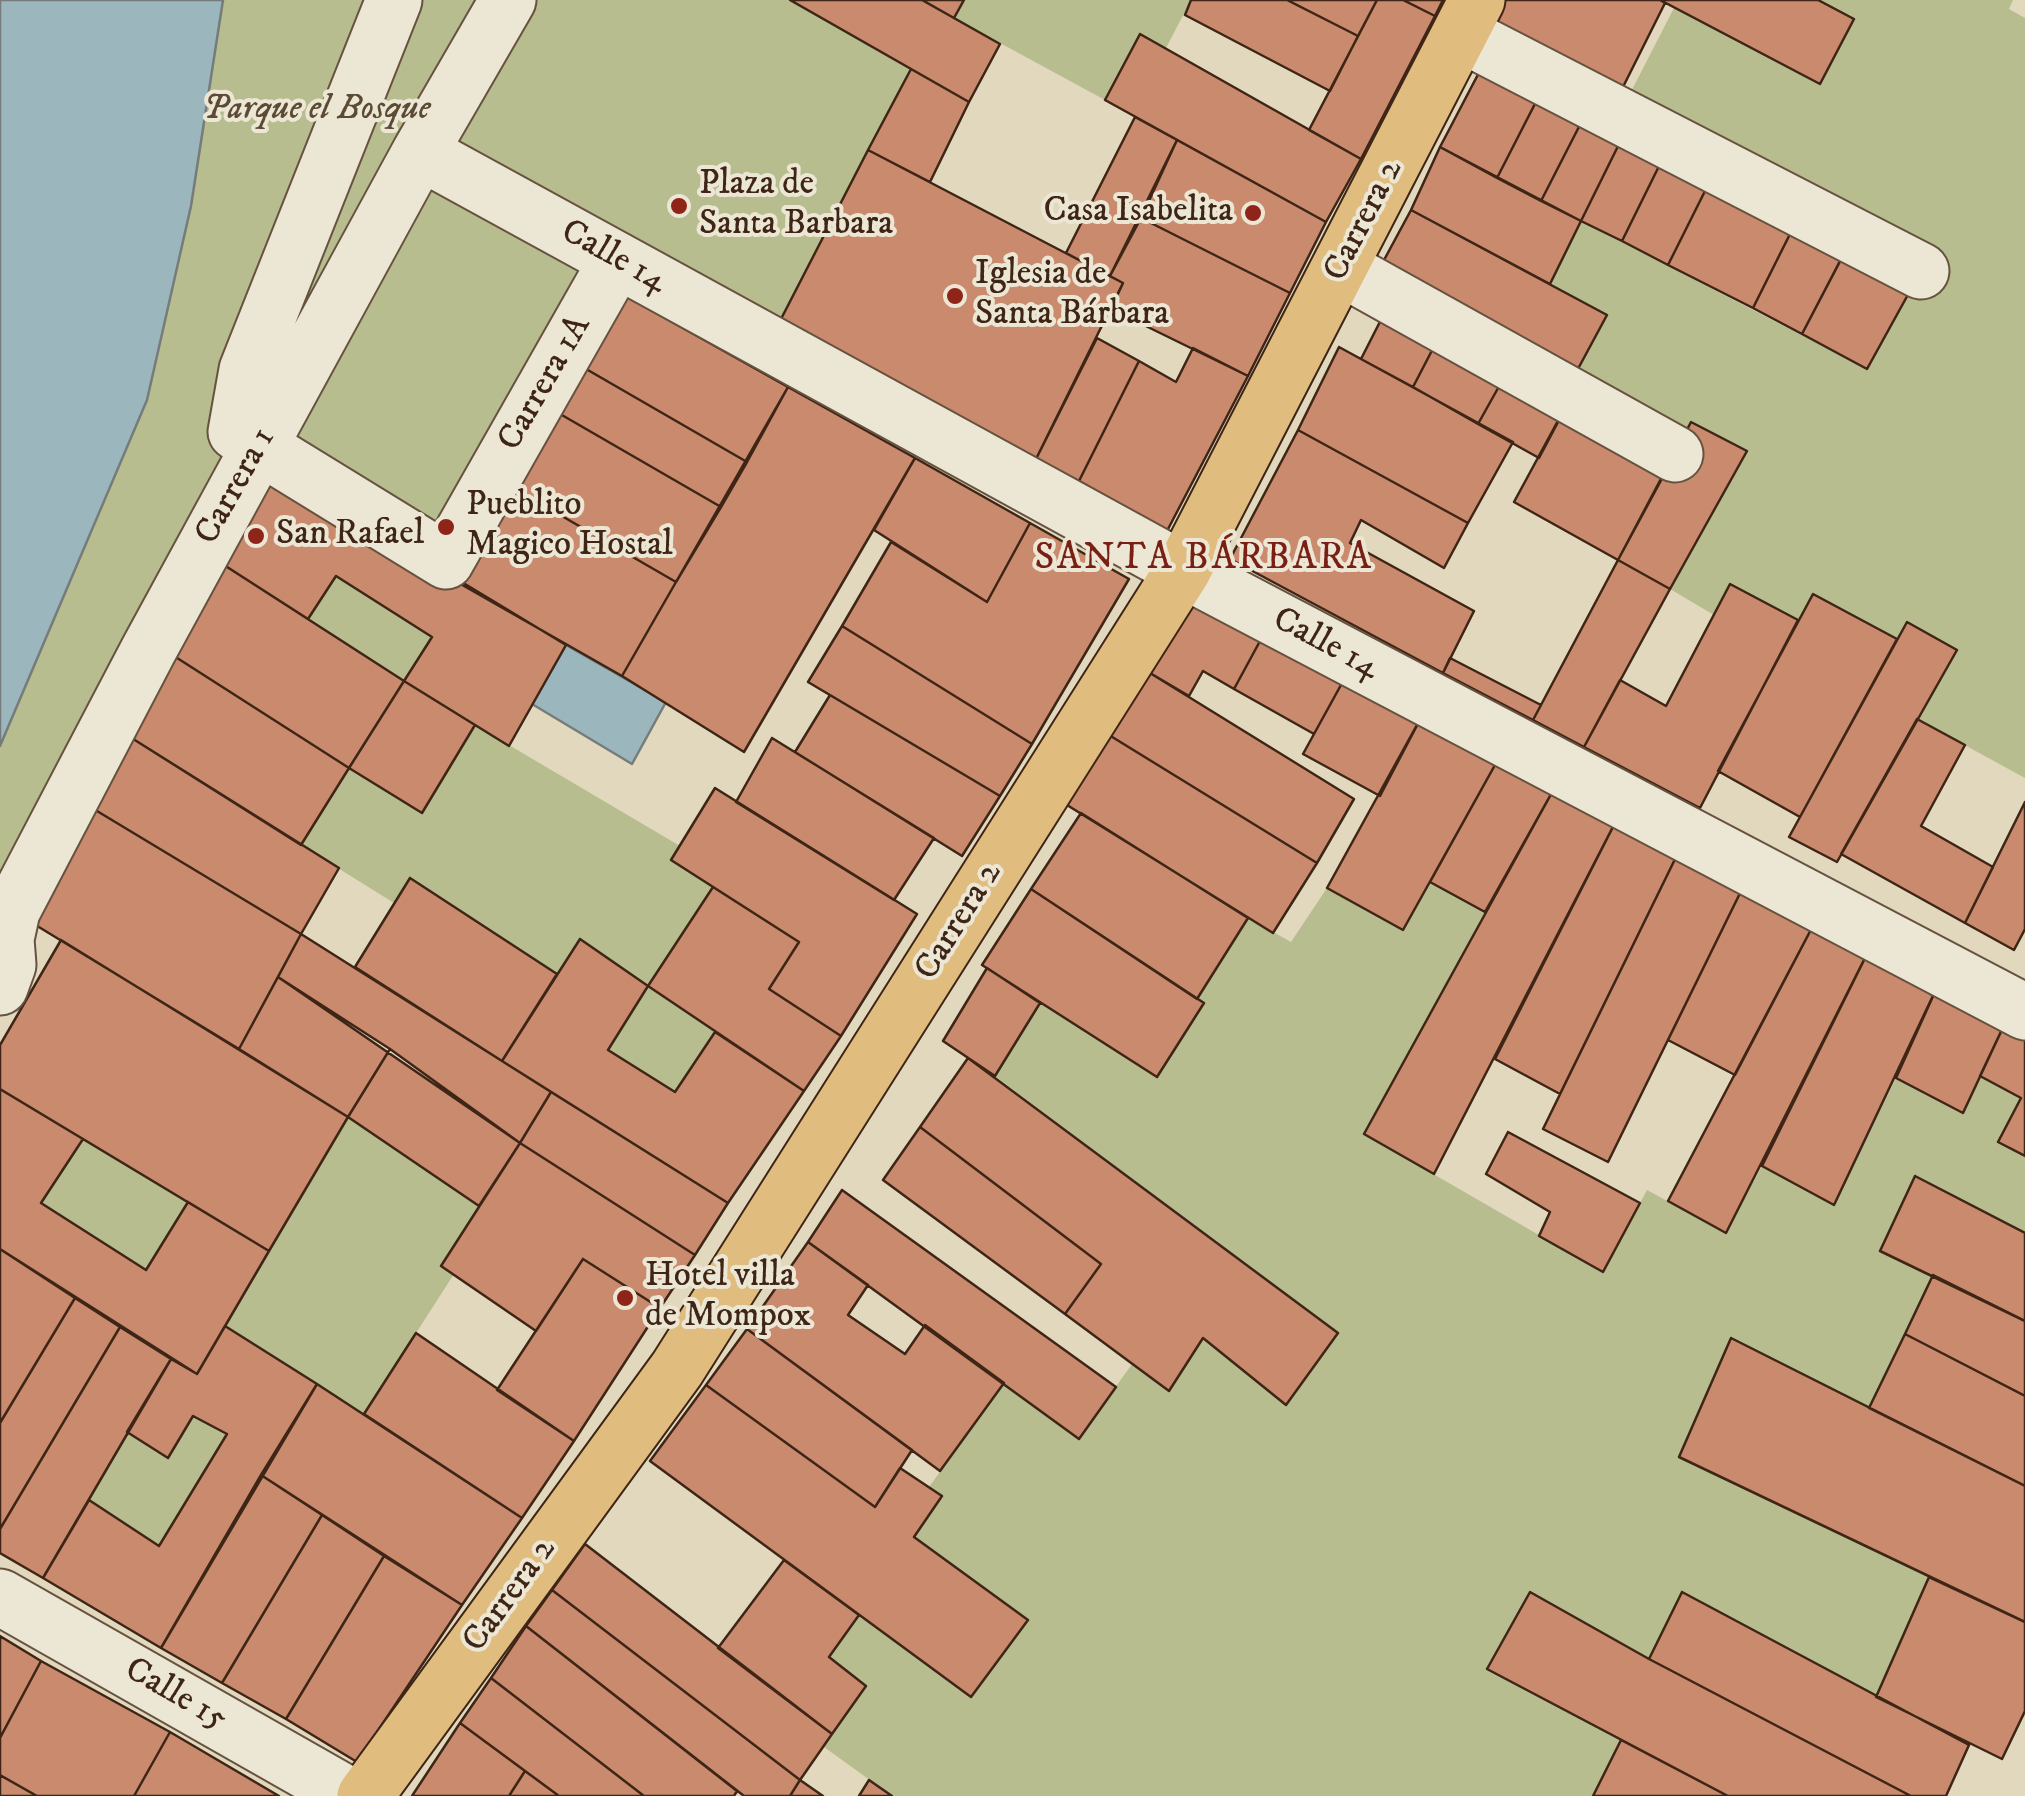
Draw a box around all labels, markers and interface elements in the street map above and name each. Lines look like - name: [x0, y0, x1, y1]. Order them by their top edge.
- park label: Parque el Bosque: [203, 90, 431, 132]
- street label: Carrera 2: [1316, 153, 1414, 289]
- place label: Plaza de Santa Barbara: [699, 165, 893, 247]
- place label: Casa Isabelita: [1043, 192, 1233, 234]
- marker: Plaza de Santa Barbara: [668, 195, 690, 217]
- marker: Casa Isabelita: [1242, 202, 1264, 224]
- street label: Calle 14: [553, 212, 673, 304]
- place label: Iglesia de Santa Bárbara: [975, 255, 1169, 337]
- marker: Iglesia de Santa Bárbara: [944, 285, 966, 307]
- street label: Carrera 1A: [491, 309, 601, 459]
- street label: Carrera 1: [188, 421, 286, 553]
- place label: Pueblito Magico Hostal: [466, 486, 673, 568]
- place label: San Rafael: [276, 515, 424, 557]
- marker: Pueblito Magico Hostal: [435, 516, 457, 538]
- marker: San Rafael: [245, 525, 267, 547]
- district label: SANTA BÁRBARA: [1034, 537, 1374, 583]
- street label: Calle 14: [1265, 600, 1385, 690]
- street label: Carrera 2: [907, 855, 1013, 989]
- place label: Hotel villa de Mompox: [645, 1257, 811, 1339]
- marker: Hotel villa de Mompox: [614, 1287, 636, 1309]
- street label: Carrera 2: [455, 1531, 567, 1661]
- street label: Calle 15: [116, 1650, 234, 1742]

